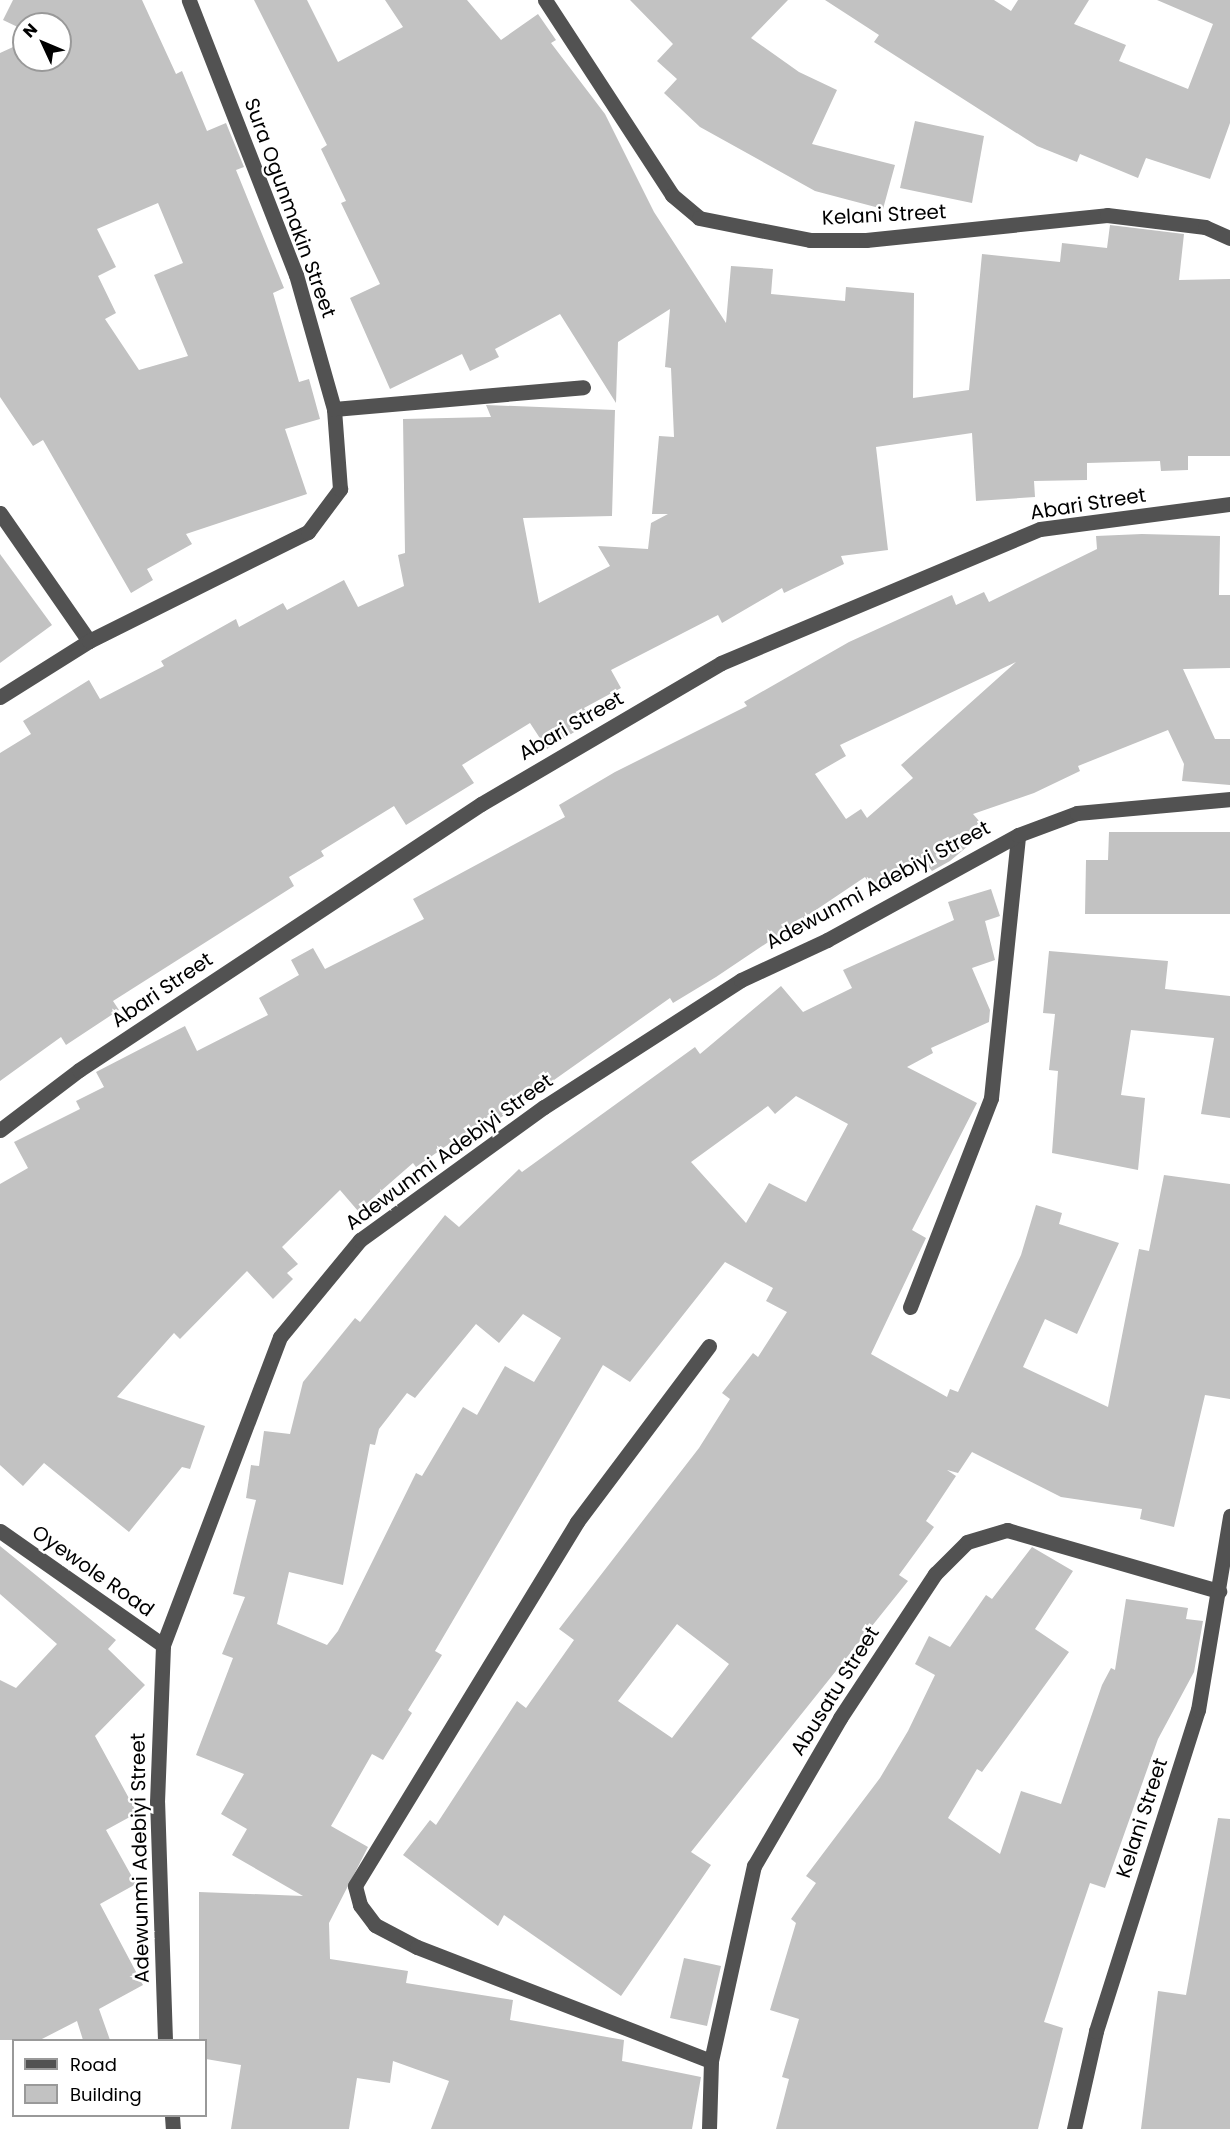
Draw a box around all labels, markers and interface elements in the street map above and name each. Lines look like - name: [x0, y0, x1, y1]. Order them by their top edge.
- north arrow: [12, 12, 72, 72]
- text: N: [18, 18, 43, 43]
- street label: Sura Ogunmakin Street: [239, 95, 341, 321]
- street label: Kelani Street: [821, 200, 947, 230]
- street label: Abari Street: [1028, 483, 1148, 525]
- street label: Abari Street: [514, 686, 628, 766]
- street label: Adewunmi Adebiyi Street: [762, 816, 994, 954]
- street label: Abari Street: [107, 947, 217, 1033]
- street label: Adewunmi Adebiyi Street: [341, 1069, 557, 1235]
- street label: Oyewole Road: [27, 1520, 159, 1622]
- street label: Abusatu Street: [786, 1622, 884, 1760]
- street label: Adewunmi Adebiyi Street: [126, 1733, 154, 1983]
- street label: Kelani Street: [1111, 1755, 1173, 1881]
- legend: [12, 2039, 207, 2117]
- text: Road: [70, 2052, 117, 2077]
- text: Building: [70, 2082, 142, 2107]

